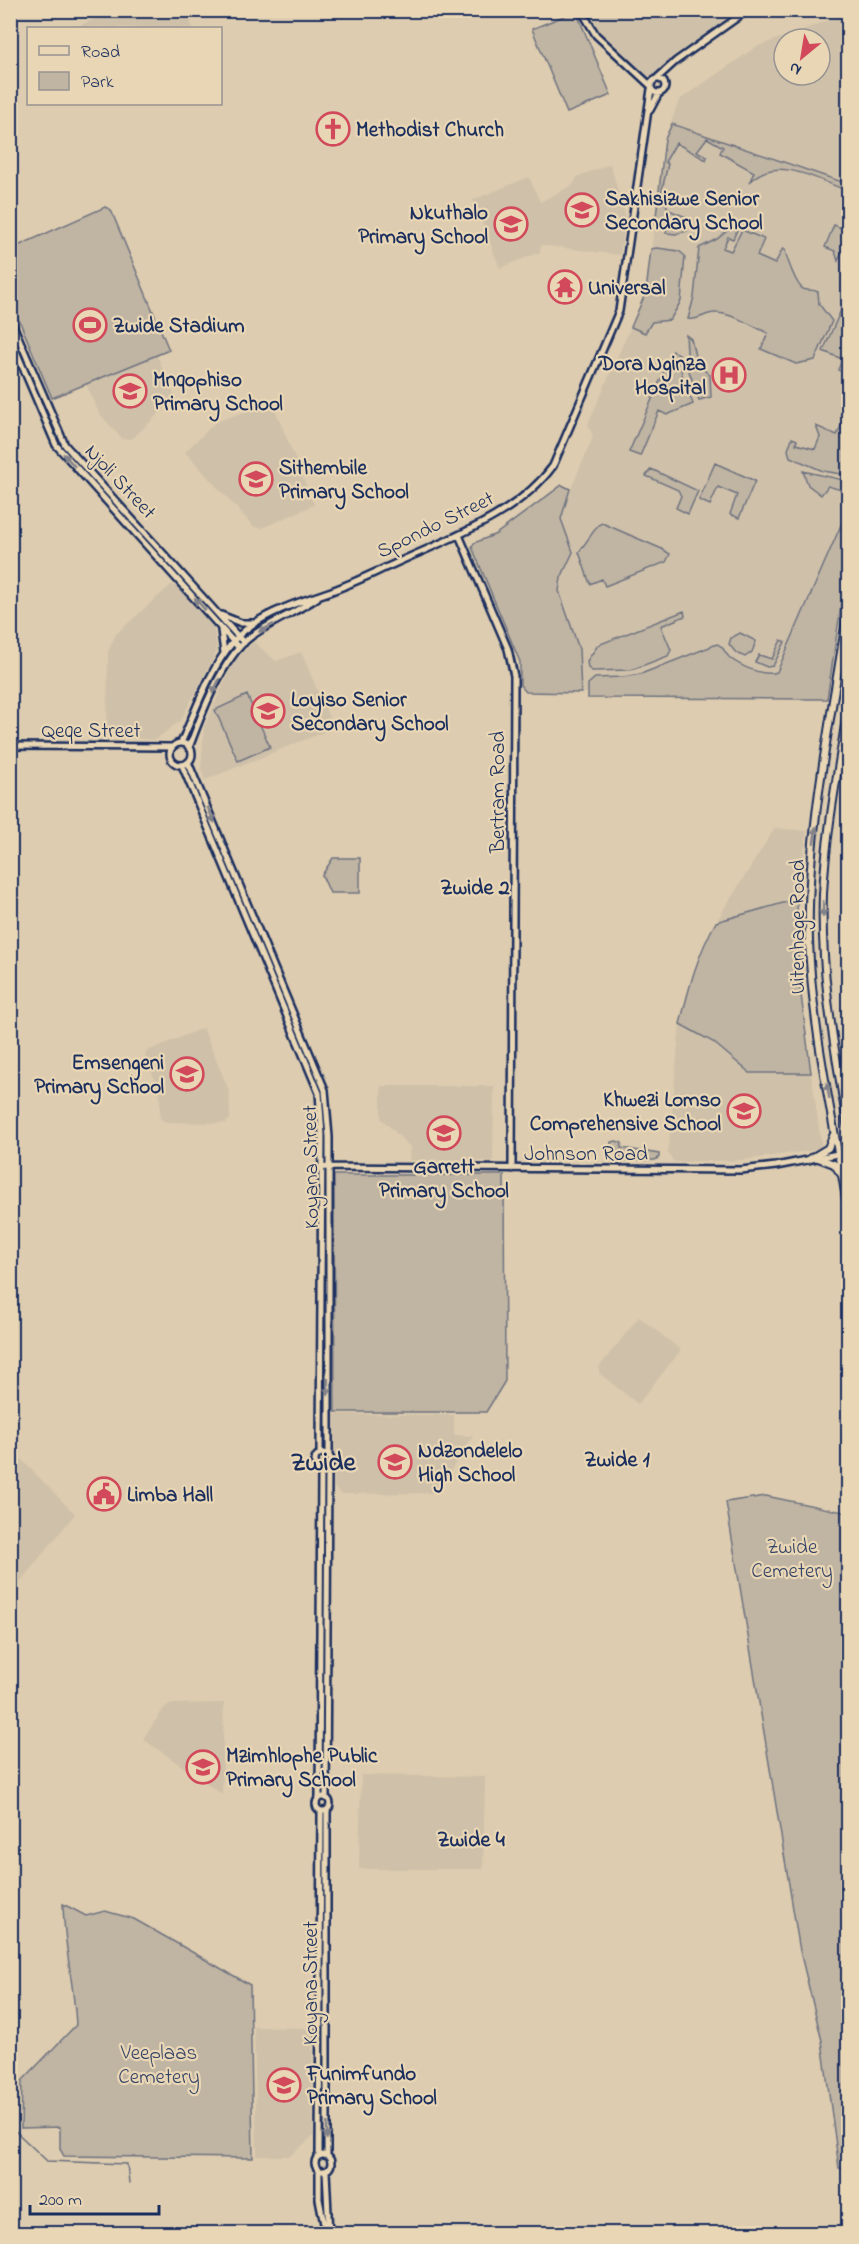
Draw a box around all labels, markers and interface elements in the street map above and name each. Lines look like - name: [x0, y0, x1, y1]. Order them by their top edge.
- legend: [27, 27, 222, 105]
- north arrow: [772, 27, 832, 87]
- text: Road: [81, 40, 120, 66]
- text: N: [785, 55, 806, 81]
- text: Park: [81, 70, 114, 96]
- church icon: Methodist Church: [315, 111, 351, 147]
- place label: Methodist Church: [356, 116, 504, 146]
- place label: Sakhisizwe Senior Secondary School: [605, 185, 763, 241]
- school or university icon: Sakhisizwe Senior Secondary School: [564, 192, 600, 228]
- place label: Nkuthalo Primary School: [358, 199, 488, 255]
- school or university icon: Nkuthalo Primary School: [493, 206, 529, 242]
- temple icon: Universal: [547, 269, 583, 305]
- place label: Universal: [588, 274, 666, 304]
- sports icon: Zwide Stadium: [72, 307, 108, 343]
- place label: Zwide Stadium: [113, 312, 245, 342]
- place label: Dora Nginza Hospital: [598, 350, 706, 404]
- hospital icon: Dora Nginza Hospital: [711, 357, 747, 393]
- place label: Mnqophiso Primary School: [153, 366, 283, 422]
- school or university icon: Mnqophiso Primary School: [112, 373, 148, 409]
- street label: Njoli Street: [77, 438, 162, 527]
- one-way arrow: [62, 452, 76, 467]
- place label: Sithembile Primary School: [279, 454, 409, 510]
- school or university icon: Sithembile Primary School: [238, 461, 274, 497]
- street label: Spondo Street: [372, 484, 500, 567]
- one-way arrow: [194, 597, 207, 612]
- one-way arrow: [257, 623, 274, 633]
- one-way arrow: [212, 678, 221, 695]
- place label: Loyiso Senior Secondary School: [291, 686, 449, 742]
- school or university icon: Loyiso Senior Secondary School: [250, 693, 286, 729]
- street label: Qeqe Street: [41, 717, 141, 747]
- street label: Bertram Road: [484, 731, 514, 854]
- one-way arrow: [206, 807, 216, 825]
- one-way arrow: [810, 825, 820, 844]
- street label: Uitenhage Road: [784, 859, 816, 994]
- district label: Zwide 2: [440, 873, 510, 905]
- one-way arrow: [818, 899, 828, 918]
- place label: Emsengeni Primary School: [34, 1049, 164, 1105]
- school or university icon: Emsengeni Primary School: [169, 1056, 205, 1092]
- one-way arrow: [823, 1081, 832, 1100]
- place label: Khwezi Lomso Comprehensive School: [530, 1086, 721, 1140]
- school or university icon: Khwezi Lomso Comprehensive School: [726, 1093, 762, 1129]
- street label: Koyana Street: [296, 1105, 330, 1229]
- school or university icon: Garrett Primary School: [426, 1115, 462, 1151]
- street label: Johnson Road: [524, 1140, 648, 1170]
- place label: Garrett Primary School: [379, 1153, 509, 1209]
- one-way arrow: [324, 1377, 333, 1396]
- place label: Ndzondelelo High School: [418, 1437, 523, 1493]
- district label: Zwide: [290, 1444, 356, 1483]
- school or university icon: Ndzondelelo High School: [377, 1444, 413, 1480]
- district label: Zwide 1: [584, 1445, 650, 1477]
- public building icon: Limba Hall: [86, 1476, 122, 1512]
- place label: Limba Hall: [127, 1481, 214, 1511]
- park label: Zwide Cemetery: [751, 1533, 833, 1589]
- place label: Mzimhlophe Public Primary School: [226, 1742, 378, 1798]
- school or university icon: Mzimhlophe Public Primary School: [185, 1749, 221, 1785]
- district label: Zwide 4: [437, 1825, 506, 1857]
- street label: Koyana Street: [297, 1921, 329, 2045]
- park label: Veeplaas Cemetery: [118, 2039, 200, 2095]
- place label: Funimfundo Primary School: [306, 2060, 437, 2116]
- school or university icon: Funimfundo Primary School: [266, 2067, 302, 2103]
- one-way arrow: [322, 2122, 332, 2141]
- scale bar: [30, 2178, 159, 2216]
- text: 200 m: [39, 2188, 82, 2214]

